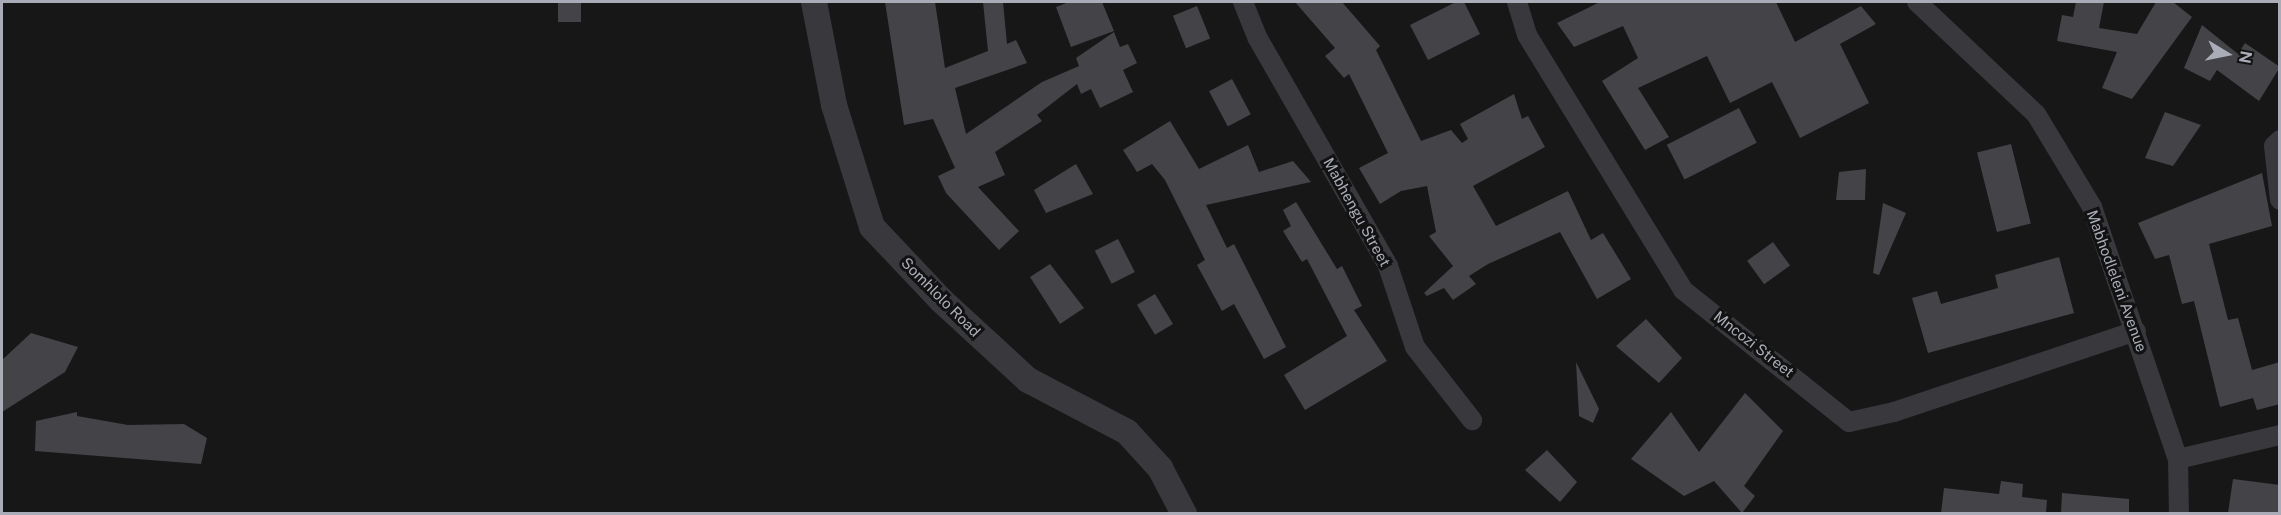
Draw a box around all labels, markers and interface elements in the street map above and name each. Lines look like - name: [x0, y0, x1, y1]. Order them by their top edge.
- north arrow: [2197, 24, 2257, 84]
- text: N: [2235, 49, 2256, 65]
- street label: Mabhengu Street: [1320, 154, 1394, 270]
- street label: Mabhodleleni Avenue: [2083, 208, 2151, 354]
- street label: Somhlolo Road: [898, 254, 984, 340]
- street label: Mncozi Street: [1710, 307, 1798, 381]

